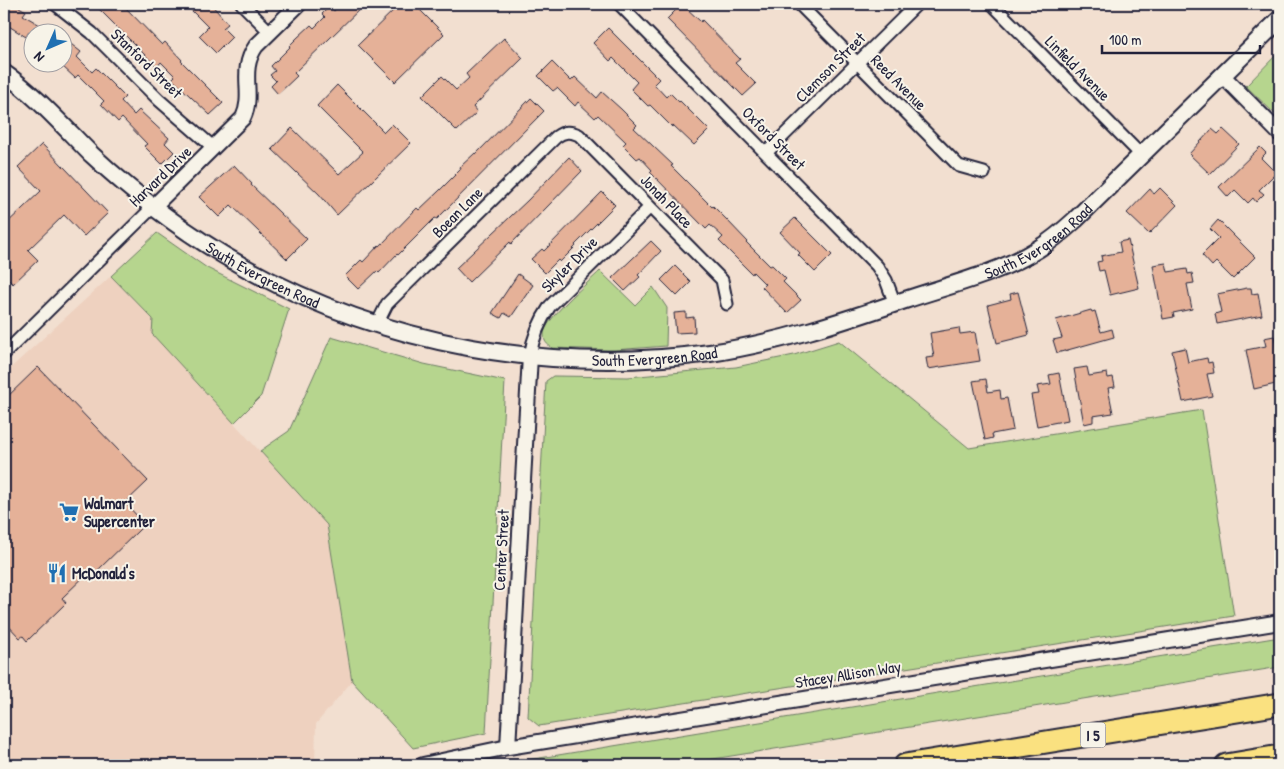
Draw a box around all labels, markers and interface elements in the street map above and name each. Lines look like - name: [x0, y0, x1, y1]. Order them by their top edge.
- north arrow: [22, 22, 72, 72]
- scale bar: [1102, 22, 1259, 54]
- street label: Stanford Street: [106, 23, 188, 103]
- street label: Clemson Street: [790, 27, 870, 107]
- text: 100 m: [1109, 29, 1142, 50]
- street label: Linfield Avenue: [1040, 30, 1116, 106]
- text: N: [29, 48, 48, 67]
- street label: Reed Avenue: [866, 49, 932, 115]
- street label: Oxford Street: [737, 101, 811, 175]
- street label: Harvard Drive: [124, 140, 196, 211]
- street label: Jonah Place: [636, 169, 699, 233]
- street label: Boean Lane: [427, 181, 488, 242]
- street label: South Evergreen Road: [981, 198, 1097, 284]
- street label: Skyler Drive: [536, 231, 602, 297]
- street label: South Evergreen Road: [202, 236, 323, 313]
- street label: South Evergreen Road: [592, 341, 719, 371]
- place label: Walmart Supercenter: [84, 492, 156, 533]
- supermarket icon: Walmart Supercenter: [58, 501, 80, 523]
- street label: Center Street: [488, 508, 514, 591]
- restaurant icon: McDonald's: [46, 562, 68, 584]
- place label: McDonald's: [72, 562, 135, 584]
- street label: Stacey Allison Way: [794, 655, 903, 693]
- road number: I 5: [1080, 722, 1106, 748]

